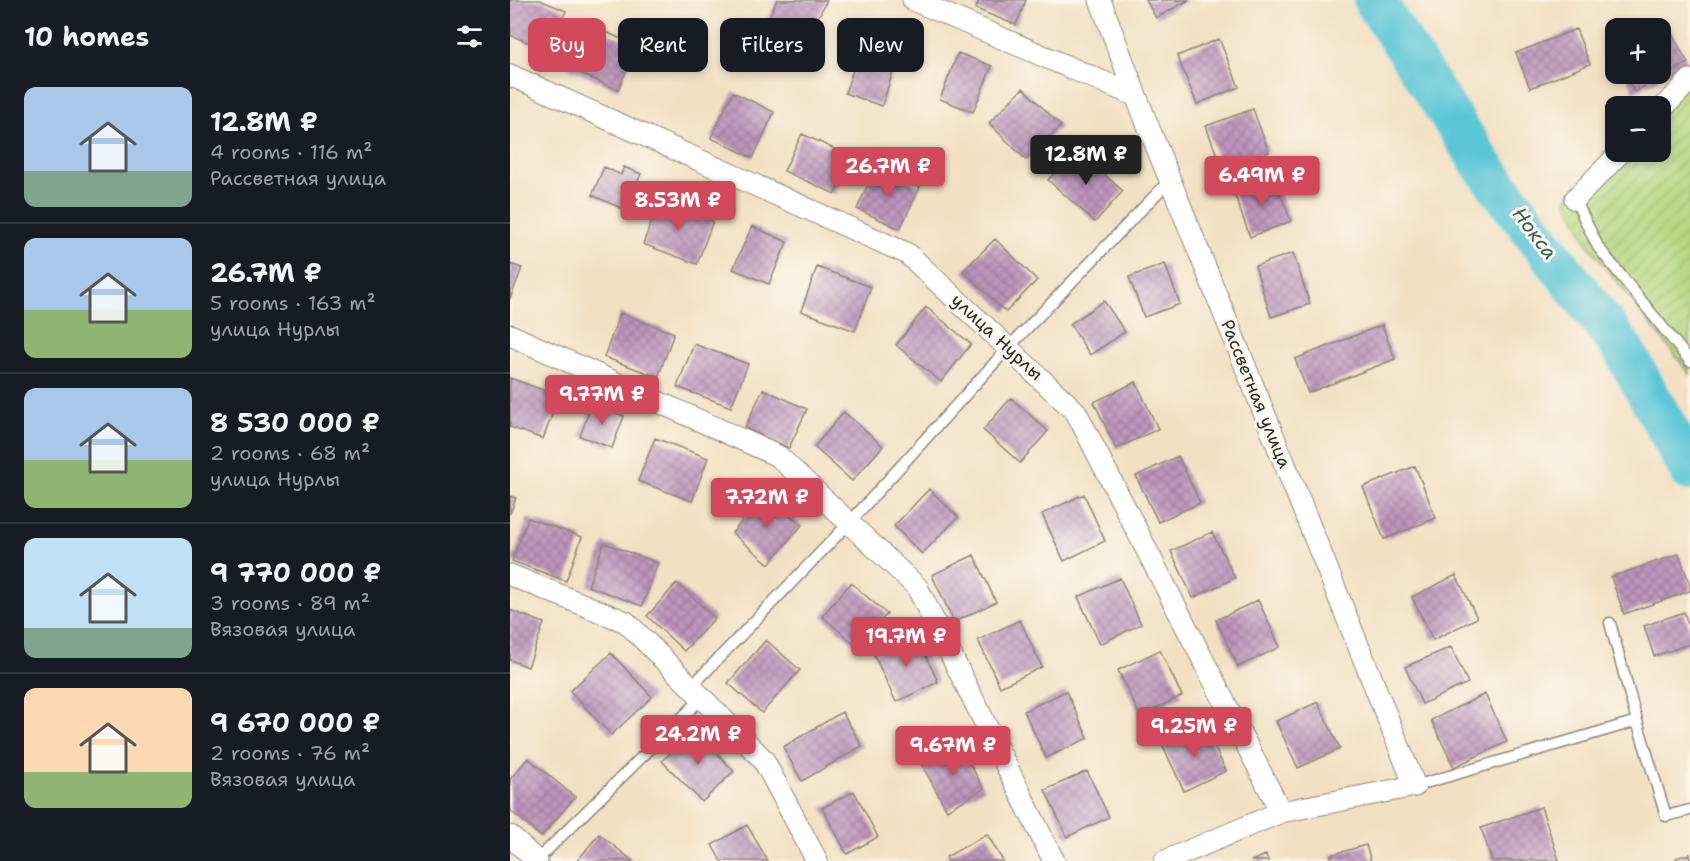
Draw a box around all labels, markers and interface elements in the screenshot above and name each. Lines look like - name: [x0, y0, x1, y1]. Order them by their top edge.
- chip: Buy: [528, 18, 606, 72]
- chip: Rent: [618, 18, 708, 72]
- chip: Filters: [720, 18, 825, 72]
- chip: New: [837, 18, 924, 72]
- map controls: [1605, 18, 1671, 162]
- button: +: [1605, 18, 1671, 84]
- text: 10 homes: [24, 19, 149, 54]
- icon: filters: [453, 20, 486, 53]
- button: −: [1605, 96, 1671, 162]
- text: 12.8M ₽: [210, 104, 318, 139]
- icon: home: [72, 111, 144, 183]
- pin: 12.8M ₽: [1031, 135, 1141, 186]
- text: 4 rooms · 116 m²: [210, 139, 372, 165]
- text: 12.8M ₽: [1044, 141, 1128, 167]
- pin: 26.7M ₽: [833, 147, 943, 198]
- text: 26.7M ₽: [845, 153, 931, 179]
- pin: 6.49M ₽: [1207, 156, 1317, 207]
- text: 6.49M ₽: [1219, 162, 1305, 188]
- text: Рассветная улица: [210, 165, 386, 191]
- pin: 8.53M ₽: [623, 181, 733, 232]
- text: 8.53M ₽: [635, 187, 721, 213]
- water label: Нокса: [1507, 201, 1563, 265]
- text: 26.7M ₽: [210, 255, 322, 290]
- icon: home: [72, 262, 144, 334]
- street label: улица Нурлы: [946, 288, 1048, 386]
- text: 5 rooms · 163 m²: [210, 290, 376, 316]
- text: улица Нурлы: [210, 316, 340, 342]
- street label: Рассветная улица: [1215, 316, 1297, 472]
- pin: 9.77M ₽: [547, 375, 657, 426]
- text: 9.77M ₽: [559, 381, 645, 407]
- text: 8 530 000 ₽: [210, 405, 380, 440]
- icon: home: [72, 412, 144, 484]
- text: 2 rooms · 68 m²: [210, 440, 370, 466]
- text: улица Нурлы: [210, 466, 340, 492]
- pin: 7.72M ₽: [712, 478, 822, 529]
- text: 7.72M ₽: [725, 484, 809, 510]
- text: 9 770 000 ₽: [210, 555, 381, 590]
- icon: home: [72, 562, 144, 634]
- text: 3 rooms · 89 m²: [210, 590, 370, 616]
- text: Вязовая улица: [210, 616, 355, 642]
- pin: 19.7M ₽: [851, 617, 961, 668]
- text: 19.7M ₽: [865, 623, 947, 649]
- text: 9 670 000 ₽: [210, 705, 381, 740]
- pin: 9.25M ₽: [1139, 707, 1249, 758]
- icon: home: [72, 712, 144, 784]
- text: 9.25M ₽: [1150, 713, 1238, 739]
- pin: 24.2M ₽: [643, 715, 753, 766]
- text: 24.2M ₽: [655, 721, 741, 747]
- pin: 9.67M ₽: [898, 726, 1008, 777]
- text: 9.67M ₽: [909, 732, 997, 758]
- text: 2 rooms · 76 m²: [210, 740, 370, 766]
- text: Вязовая улица: [210, 766, 355, 792]

